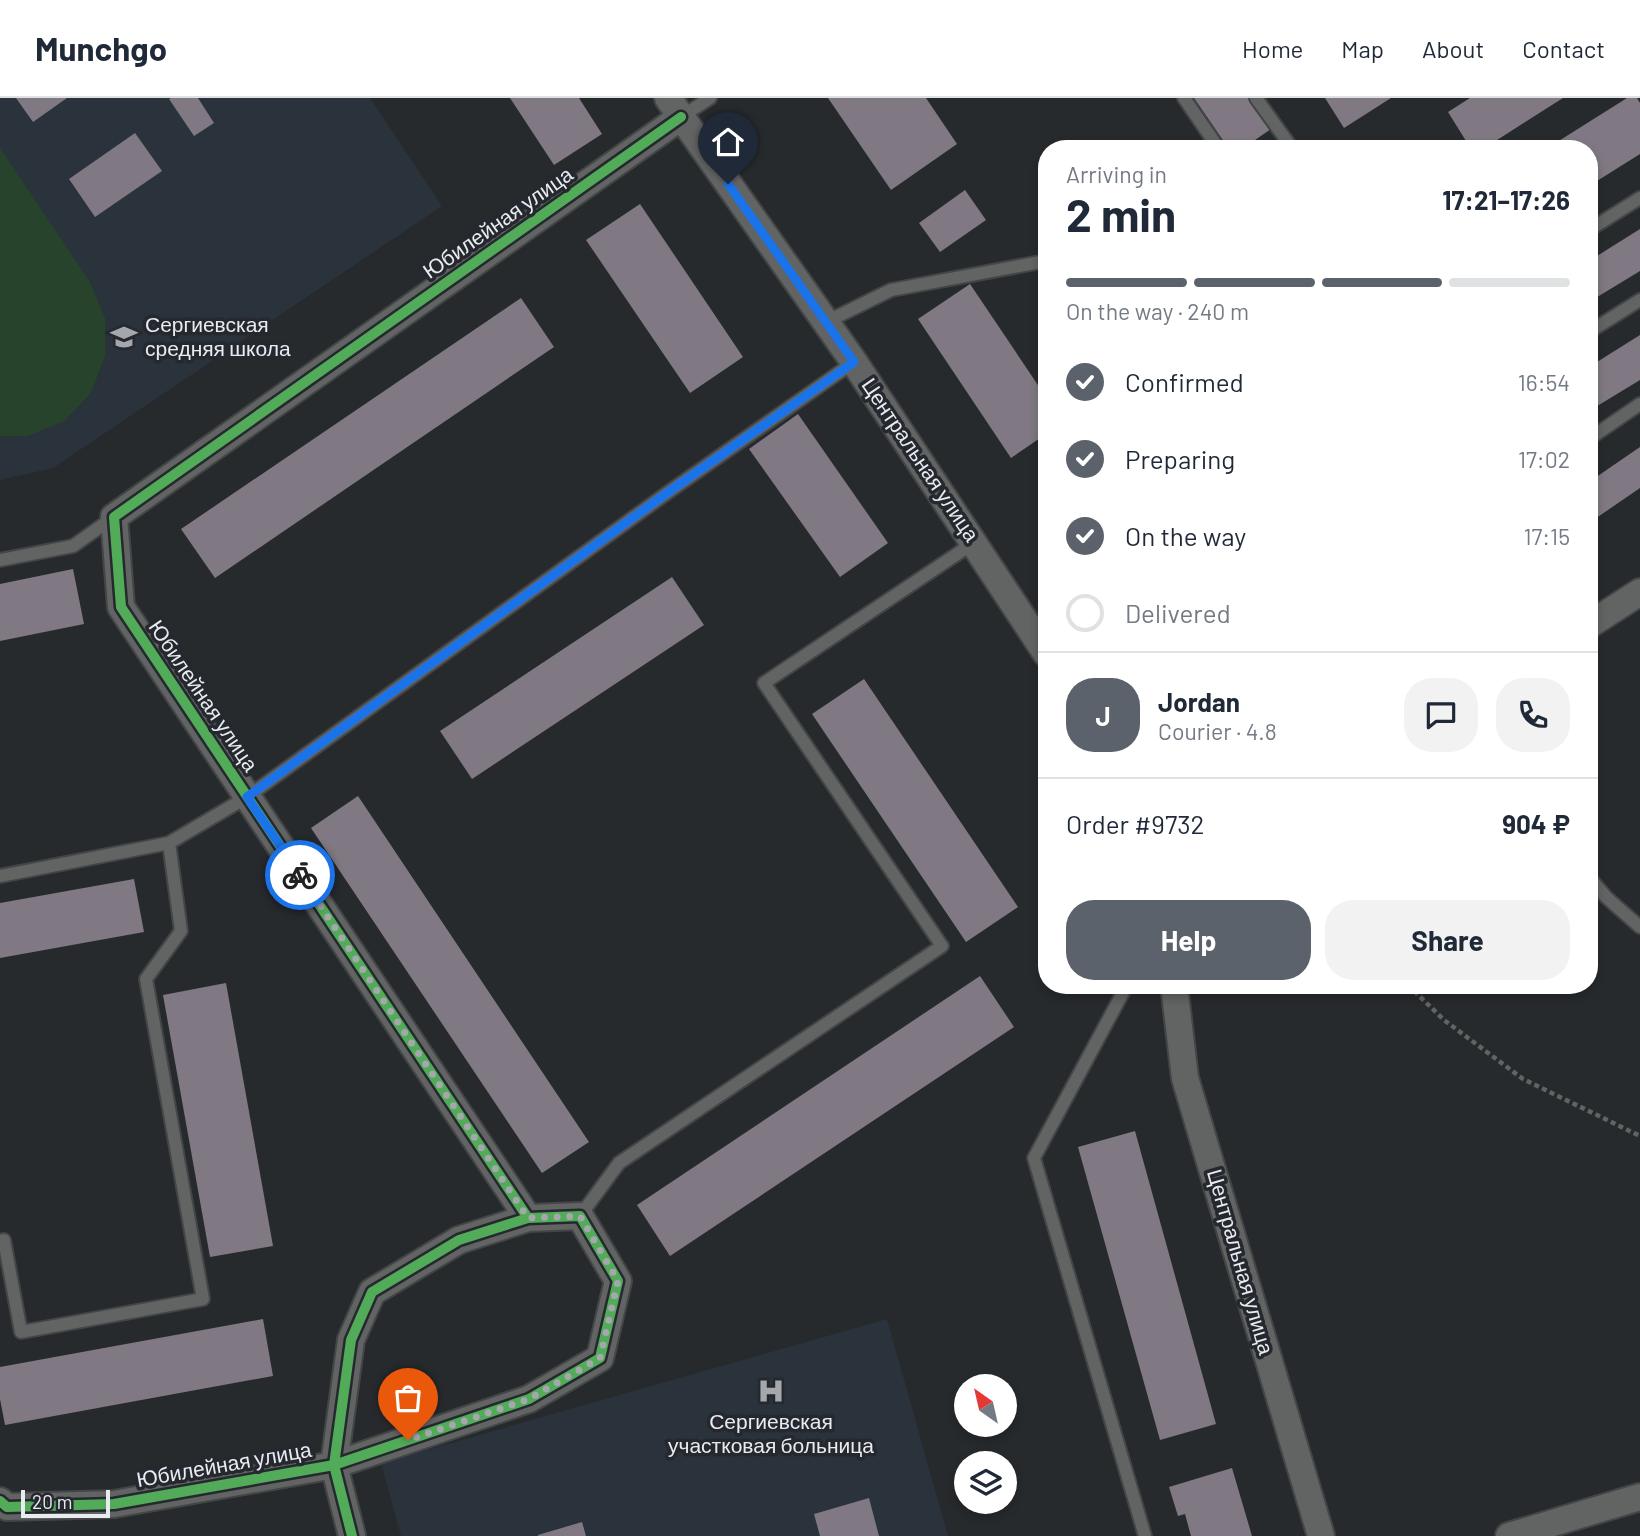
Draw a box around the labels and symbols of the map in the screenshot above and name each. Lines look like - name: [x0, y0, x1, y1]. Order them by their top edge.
- pin: [698, 112, 758, 184]
- street label: Юбилейная улица: [417, 161, 577, 283]
- place label: Сергиевская средняя школа: [145, 311, 291, 360]
- school or university icon: Сергиевская средняя школа: [109, 322, 139, 352]
- street label: Центральная улица: [857, 373, 985, 546]
- street label: Юбилейная улица: [144, 615, 264, 776]
- courier: [265, 840, 335, 910]
- street label: Центральная улица: [1203, 1166, 1280, 1357]
- pin: [378, 1368, 438, 1440]
- north arrow: [954, 1374, 1017, 1437]
- hospital icon: Сергиевская участковая больница: [756, 1376, 786, 1406]
- place label: Сергиевская участковая больница: [668, 1408, 874, 1457]
- street label: Юбилейная улица: [134, 1436, 313, 1491]
- scale bar: [21, 1487, 110, 1519]

